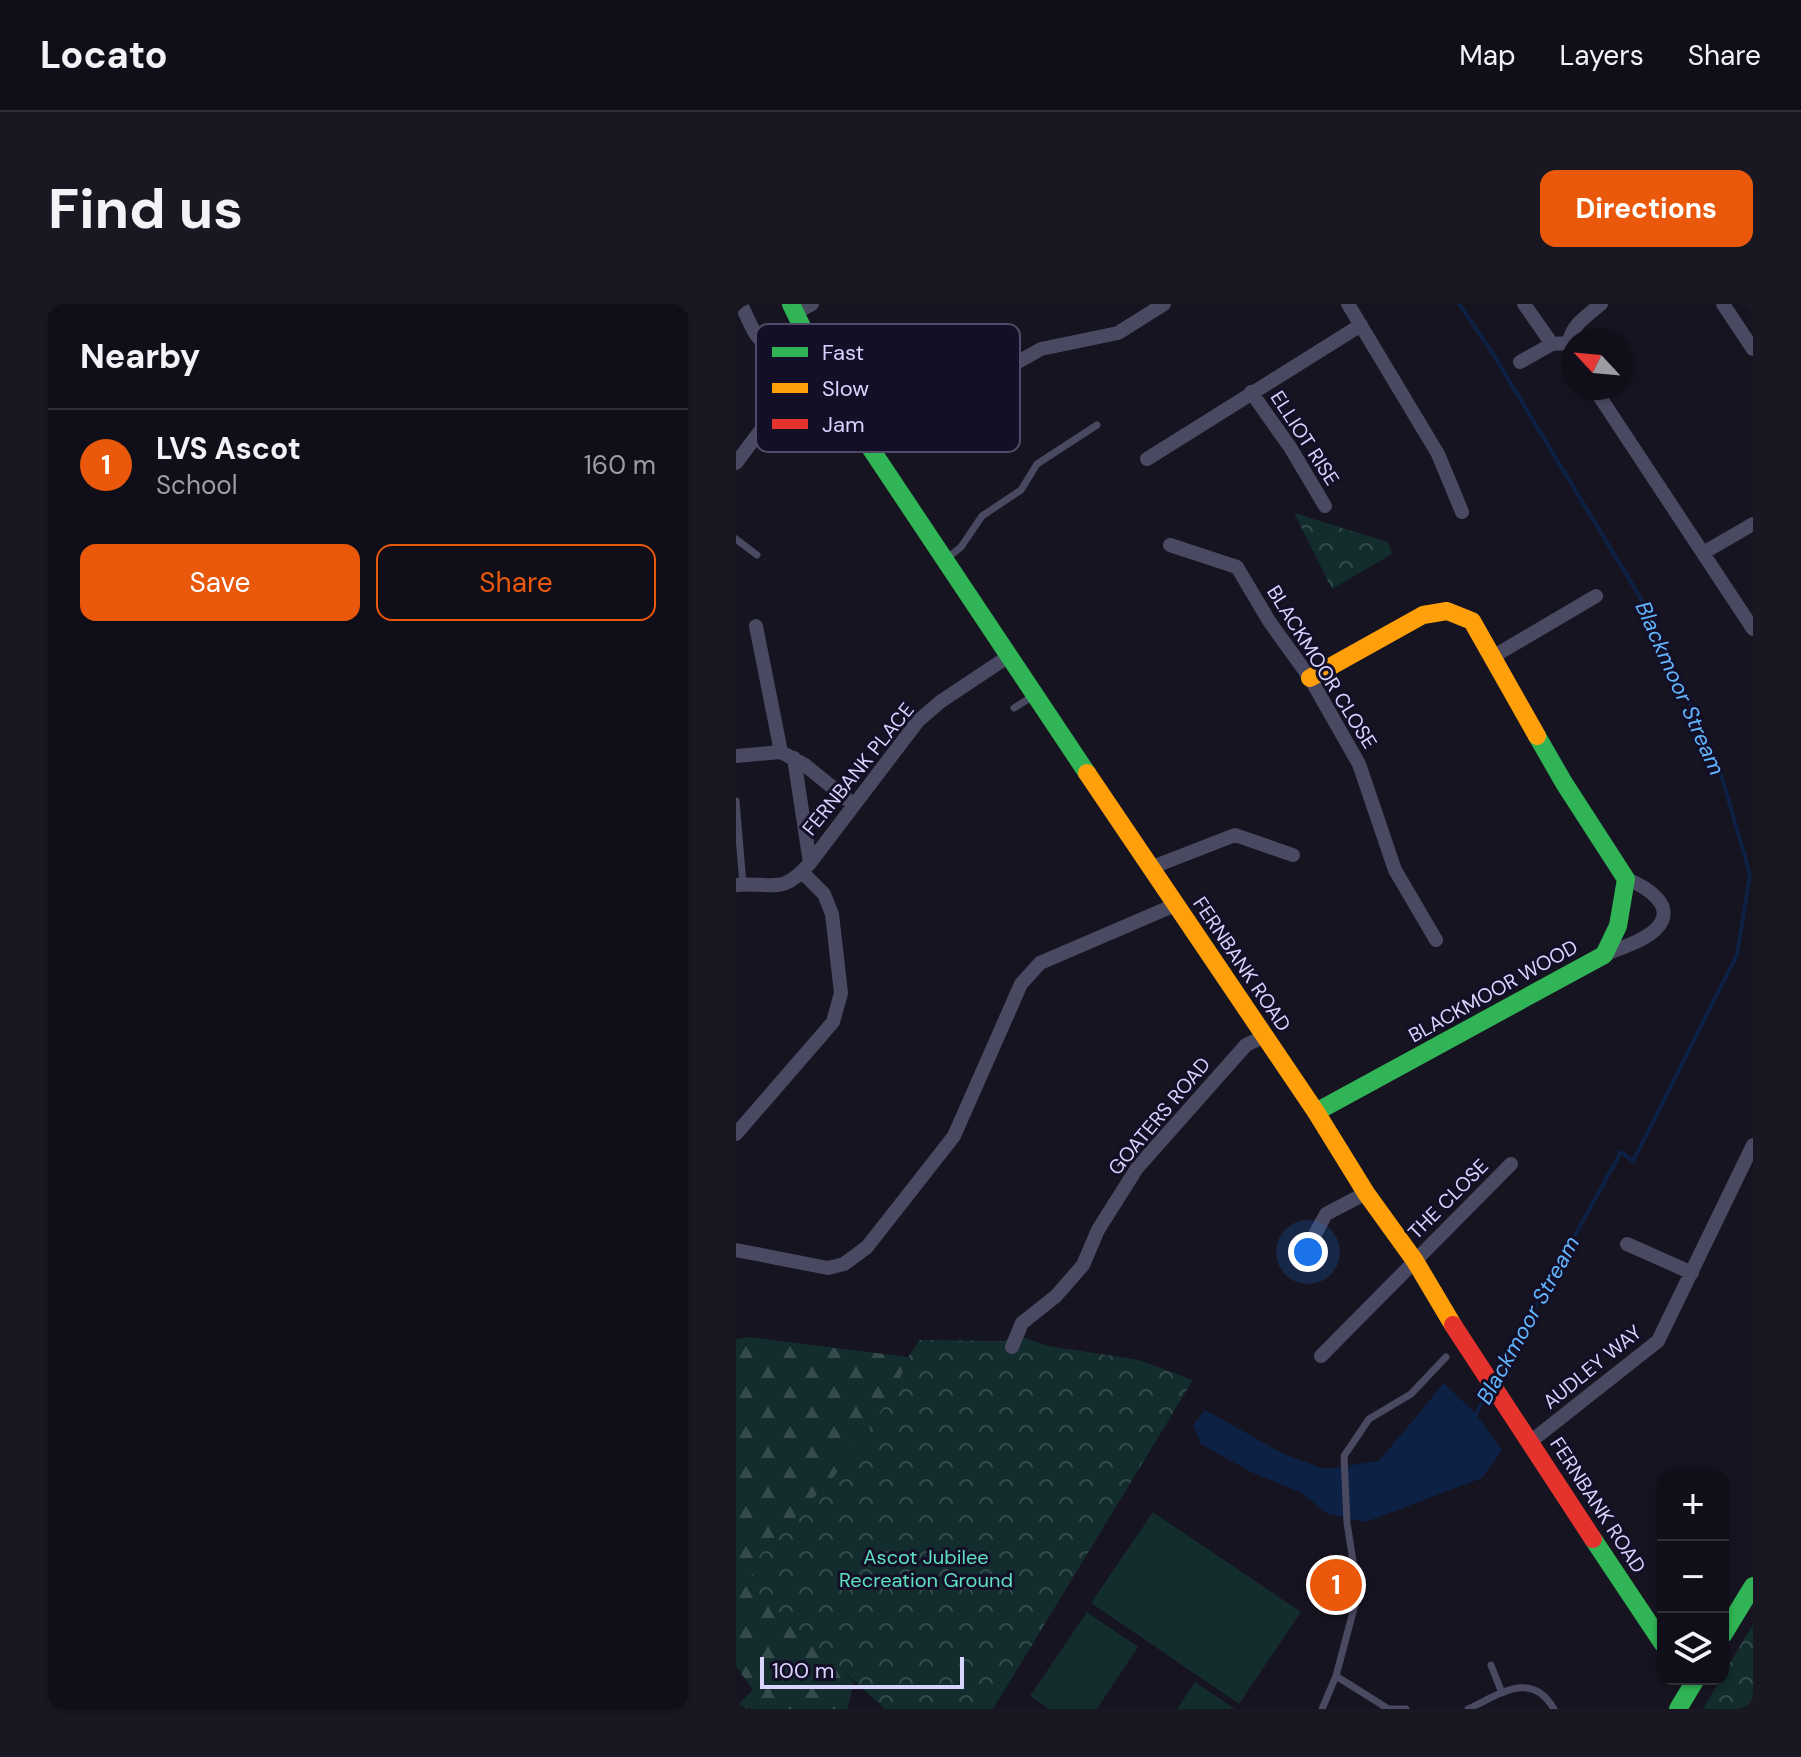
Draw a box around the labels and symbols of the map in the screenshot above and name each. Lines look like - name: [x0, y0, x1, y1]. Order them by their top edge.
- legend: [756, 324, 1020, 452]
- north arrow: [1561, 328, 1633, 400]
- text: Fast: [822, 338, 864, 367]
- text: Slow: [822, 374, 869, 403]
- street label: ELLIOT RISE: [1265, 386, 1345, 490]
- text: Jam: [822, 410, 865, 439]
- street label: BLACKMOOR CLOSE: [1261, 580, 1383, 754]
- water label: Blackmoor Stream: [1629, 596, 1731, 780]
- street label: FERNBANK PLACE: [796, 697, 920, 841]
- street label: FERNBANK ROAD: [1187, 892, 1297, 1036]
- street label: BLACKMOOR WOOD: [1404, 934, 1582, 1048]
- street label: GOATERS ROAD: [1102, 1052, 1216, 1180]
- street label: THE CLOSE: [1402, 1153, 1494, 1245]
- water label: Blackmoor Stream: [1470, 1231, 1586, 1409]
- your location: [1288, 1232, 1328, 1272]
- street label: AUDLEY WAY: [1537, 1319, 1647, 1415]
- street label: FERNBANK ROAD: [1544, 1432, 1652, 1578]
- park label: Ascot Jubilee Recreation Ground: [839, 1544, 1013, 1593]
- pin: 1: [1310, 1555, 1362, 1615]
- scale bar: [760, 1653, 964, 1689]

